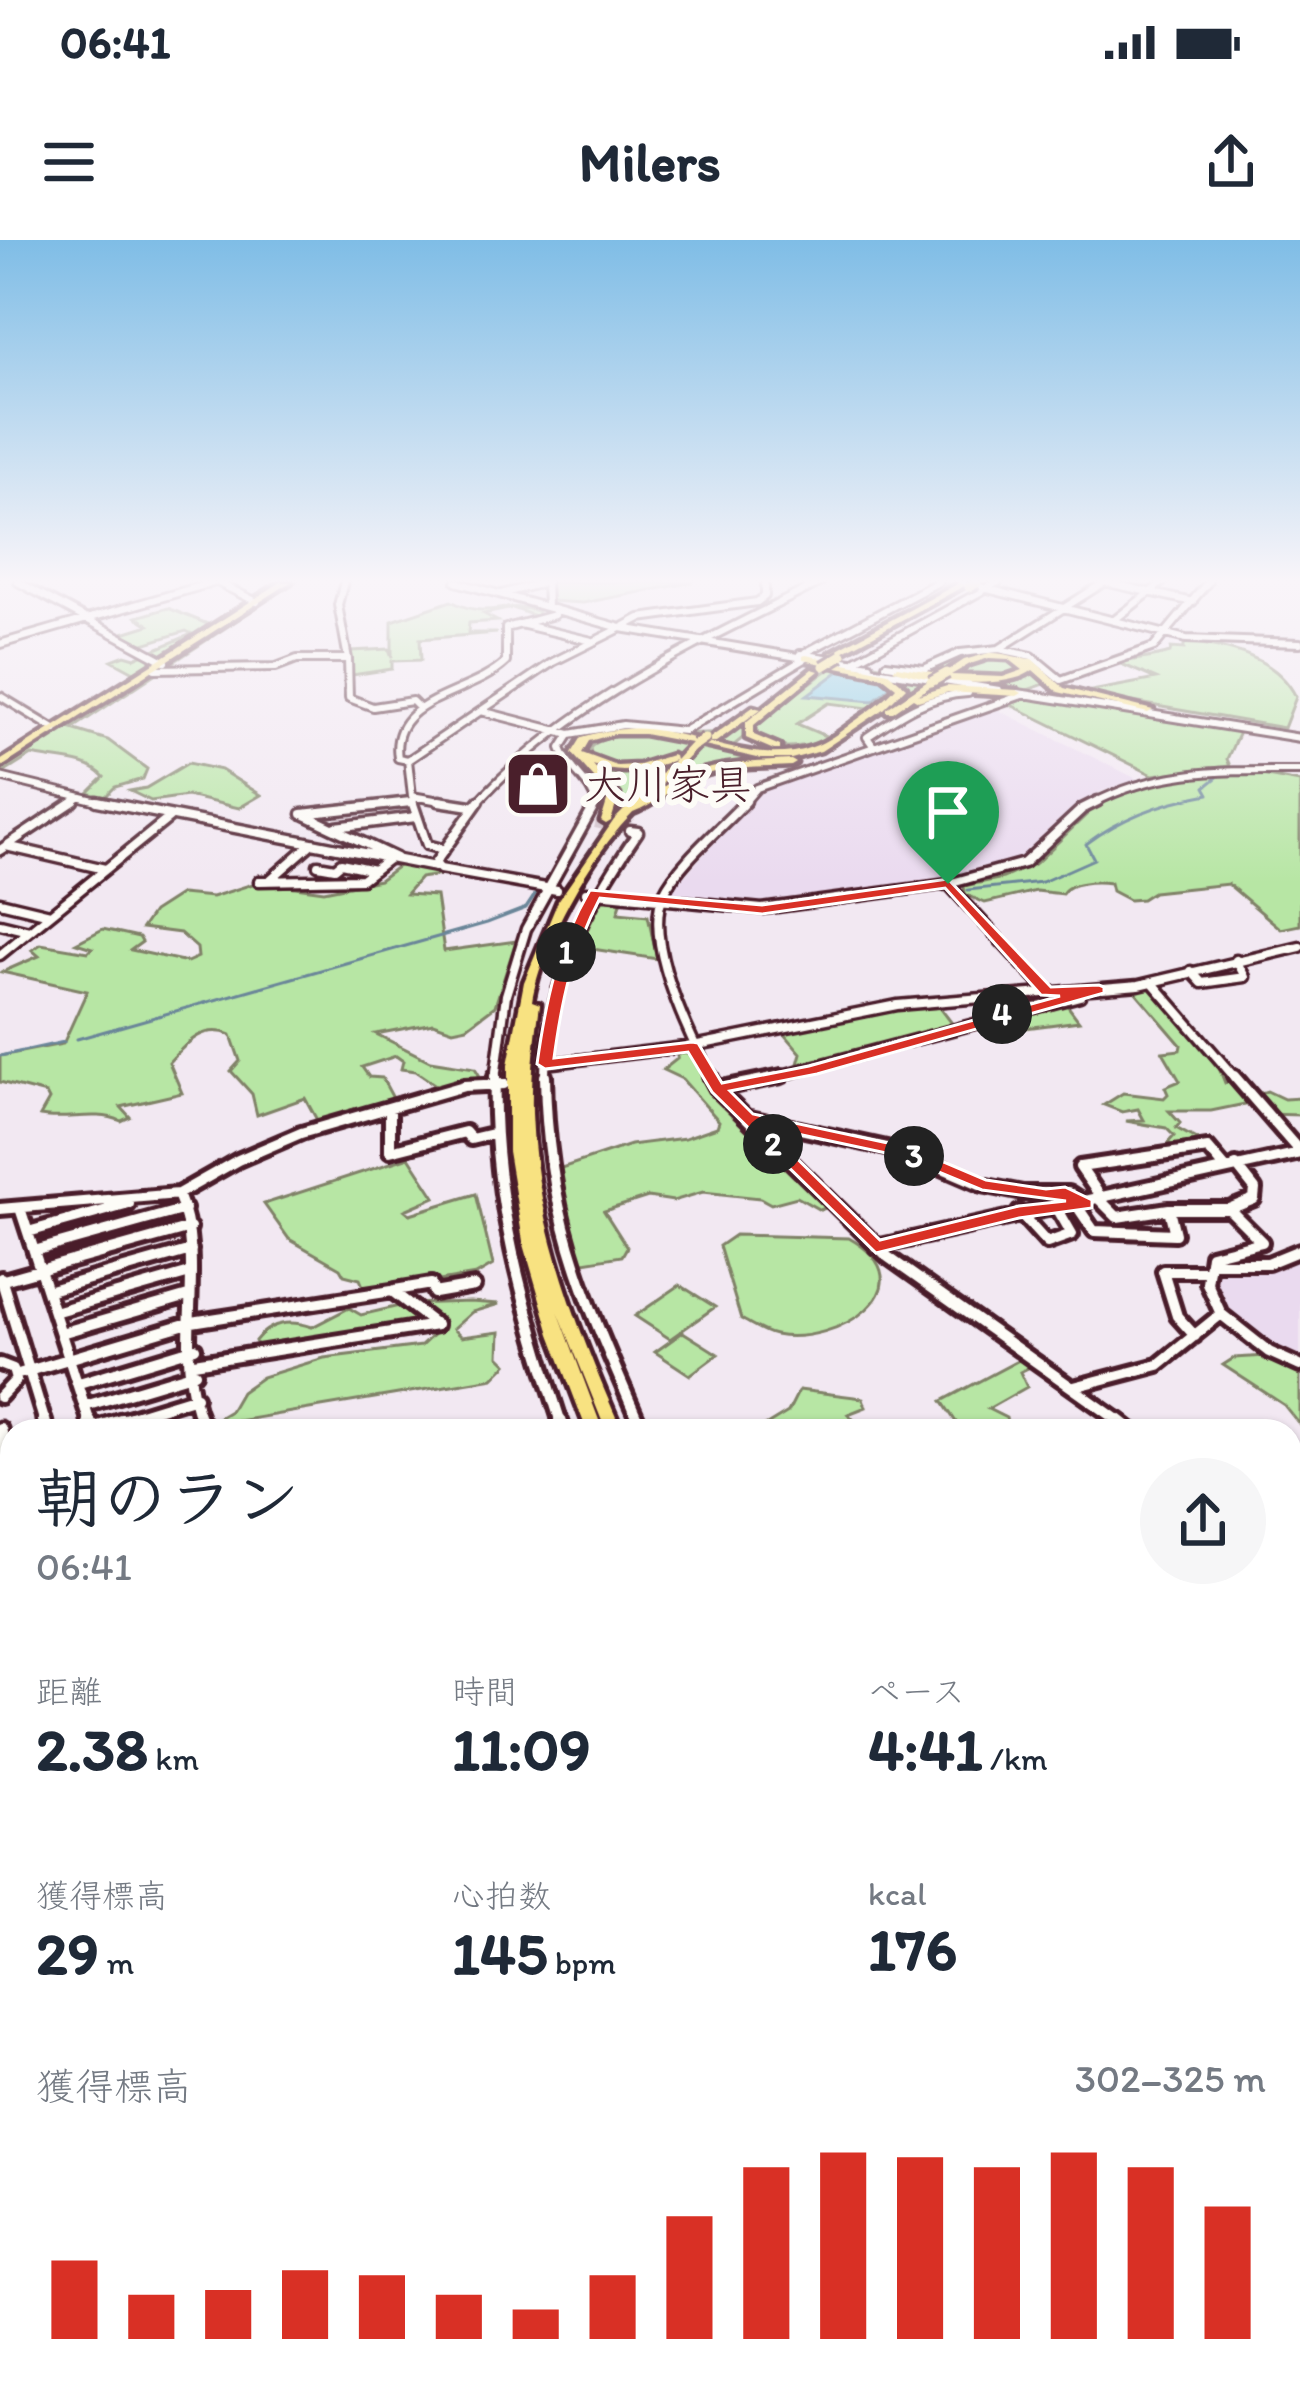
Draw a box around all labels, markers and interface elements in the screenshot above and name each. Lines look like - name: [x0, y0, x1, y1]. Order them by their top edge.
- text: 06:41: [60, 15, 170, 69]
- icon: menu: [36, 129, 102, 195]
- icon: share: [1198, 129, 1264, 195]
- text: Milers: [579, 130, 721, 195]
- shop icon: 大川家具: [503, 749, 573, 819]
- place label: 大川家具: [584, 759, 752, 810]
- pin: [897, 761, 999, 884]
- icon: arrive: [915, 779, 981, 845]
- pin: 1: [536, 922, 596, 982]
- text: 1: [558, 932, 574, 971]
- pin: 4: [972, 984, 1032, 1044]
- text: 4: [992, 994, 1012, 1033]
- pin: 2: [743, 1114, 803, 1174]
- text: 2: [764, 1124, 782, 1163]
- pin: 3: [884, 1126, 944, 1186]
- text: 3: [905, 1136, 923, 1175]
- text: 朝のラン: [36, 1458, 300, 1538]
- button: share: [1140, 1458, 1266, 1584]
- text: 06:41: [36, 1543, 132, 1590]
- text: 距離: [36, 1672, 102, 1711]
- text: 時間: [452, 1672, 518, 1711]
- text: ペース: [868, 1672, 965, 1711]
- text: 2.38: [36, 1713, 148, 1785]
- text: 11:09: [452, 1713, 591, 1785]
- text: 4:41: [868, 1713, 983, 1785]
- text: km: [148, 1739, 199, 1778]
- text: /km: [983, 1739, 1048, 1778]
- text: kcal: [868, 1874, 927, 1913]
- text: 獲得標高: [36, 1876, 168, 1915]
- text: 心拍数: [452, 1876, 551, 1915]
- text: 176: [868, 1913, 957, 1985]
- text: 29: [36, 1917, 99, 1989]
- text: 145: [452, 1917, 547, 1989]
- text: m: [99, 1943, 134, 1982]
- text: bpm: [547, 1943, 616, 1982]
- text: 302–325 m: [1075, 2055, 1266, 2102]
- text: 獲得標高: [36, 2063, 192, 2110]

